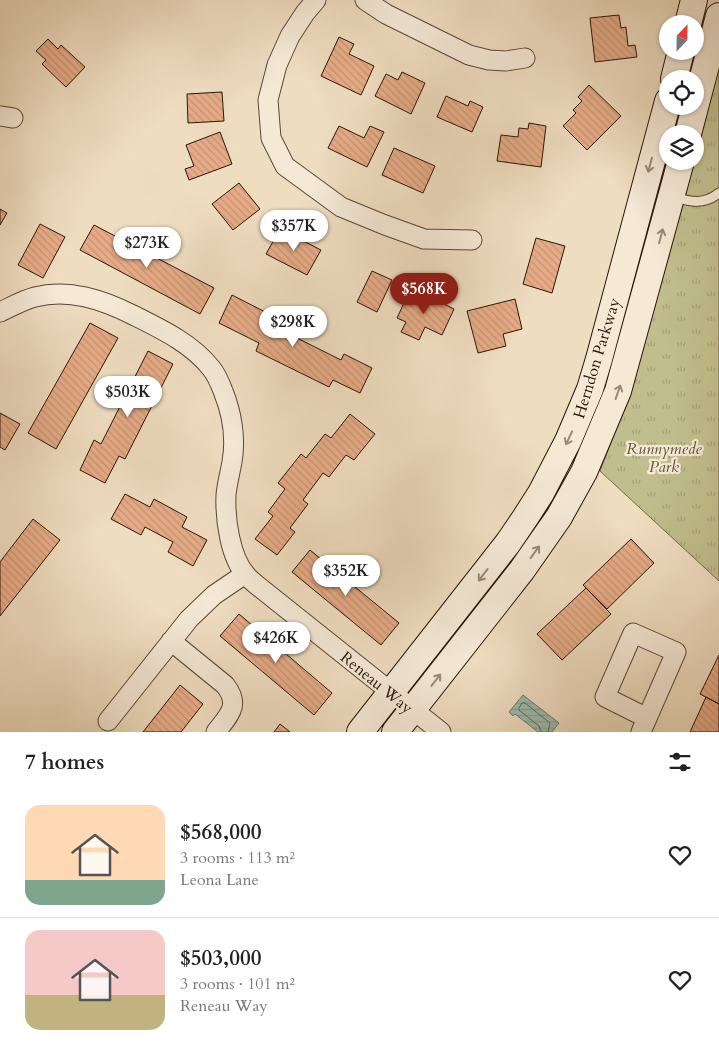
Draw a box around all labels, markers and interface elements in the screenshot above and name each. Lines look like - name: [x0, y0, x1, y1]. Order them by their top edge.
- north arrow: [659, 15, 704, 60]
- map controls: [659, 15, 704, 170]
- button: locate: [659, 70, 704, 115]
- button: layers: [659, 125, 704, 170]
- one-way arrow: [645, 157, 655, 173]
- pin: $357K: [259, 210, 329, 252]
- text: $357K: [271, 215, 317, 237]
- pin: $273K: [112, 226, 182, 269]
- one-way arrow: [656, 228, 666, 244]
- text: $273K: [124, 232, 170, 254]
- pin: $568K: [389, 272, 459, 315]
- text: $568K: [401, 278, 447, 300]
- street label: Herndon Parkway: [568, 295, 626, 421]
- pin: $298K: [258, 306, 328, 348]
- text: $298K: [270, 311, 316, 333]
- pin: $503K: [93, 376, 163, 418]
- text: $503K: [105, 381, 151, 403]
- one-way arrow: [613, 384, 623, 400]
- one-way arrow: [564, 430, 574, 445]
- park label: Runnymede Park: [626, 438, 703, 478]
- one-way arrow: [530, 546, 541, 559]
- pin: $352K: [311, 554, 381, 597]
- text: $352K: [323, 560, 369, 582]
- one-way arrow: [478, 568, 488, 582]
- pin: $426K: [241, 622, 311, 664]
- text: $426K: [253, 627, 299, 649]
- street label: Reneau Way: [335, 647, 418, 719]
- one-way arrow: [430, 674, 441, 687]
- text: 7 homes: [25, 748, 104, 777]
- icon: filters: [666, 748, 694, 776]
- text: $568,000: [180, 818, 261, 847]
- icon: home: [65, 825, 125, 885]
- icon: heart: [666, 841, 694, 869]
- text: 3 rooms · 113 m²: [180, 847, 295, 869]
- text: Leona Lane: [180, 869, 259, 891]
- text: $503,000: [180, 944, 261, 973]
- icon: home: [65, 950, 125, 1010]
- icon: heart: [666, 966, 694, 994]
- text: 3 rooms · 101 m²: [180, 973, 295, 995]
- text: Reneau Way: [180, 995, 268, 1017]

